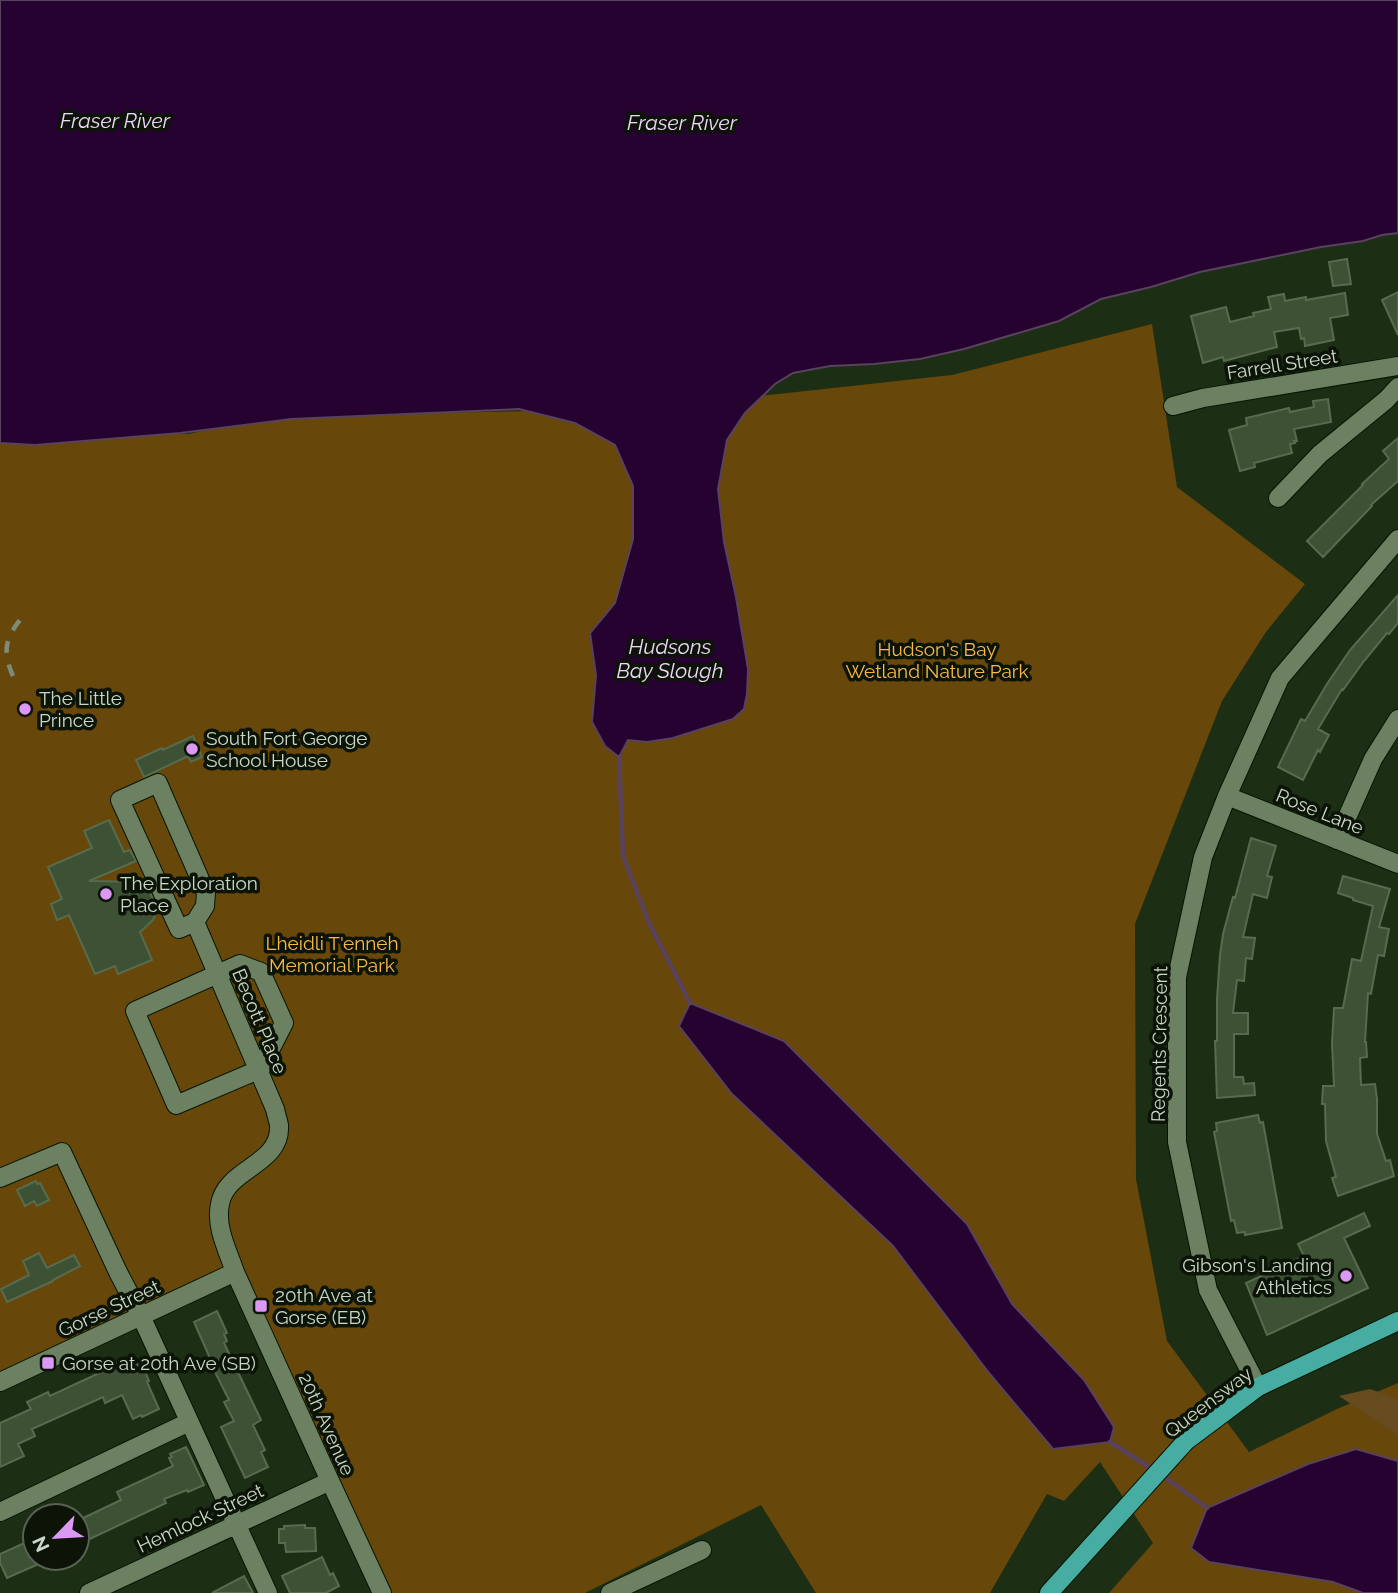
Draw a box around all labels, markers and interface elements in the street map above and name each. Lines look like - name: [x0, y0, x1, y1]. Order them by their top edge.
- water label: Fraser River: [60, 108, 171, 133]
- water label: Fraser River: [627, 110, 738, 135]
- street label: Farrell Street: [1225, 344, 1340, 384]
- water label: Hudsons Bay Slough: [617, 634, 723, 683]
- park label: Hudson's Bay Wetland Nature Park: [846, 638, 1028, 682]
- place label: The Little Prince: [39, 687, 122, 731]
- marker: The Little Prince: [17, 701, 33, 717]
- place label: South Fort George School House: [206, 727, 368, 771]
- marker: South Fort George School House: [184, 741, 200, 757]
- street label: Rose Lane: [1273, 784, 1367, 838]
- place label: The Exploration Place: [120, 872, 258, 916]
- marker: The Exploration Place: [98, 886, 114, 902]
- park label: Lheidli T'enneh Memorial Park: [265, 932, 399, 976]
- street label: Becott Place: [228, 965, 292, 1077]
- street label: Regents Crescent: [1147, 965, 1171, 1122]
- place label: Gibson's Landing Athletics: [1182, 1254, 1332, 1298]
- marker: Gibson's Landing Athletics: [1338, 1268, 1354, 1284]
- street label: Gorse Street: [55, 1275, 164, 1341]
- place label: 20th Ave at Gorse (EB): [275, 1284, 374, 1328]
- marker: 20th Ave at Gorse (EB): [253, 1298, 269, 1314]
- place label: Gorse at 20th Ave (SB): [62, 1352, 256, 1374]
- marker: Gorse at 20th Ave (SB): [40, 1355, 56, 1371]
- street label: Queensway: [1160, 1362, 1256, 1442]
- street label: 20th Avenue: [295, 1369, 359, 1479]
- street label: Hemlock Street: [133, 1479, 267, 1557]
- north arrow: [21, 1502, 91, 1572]
- text: N: [28, 1533, 54, 1555]

